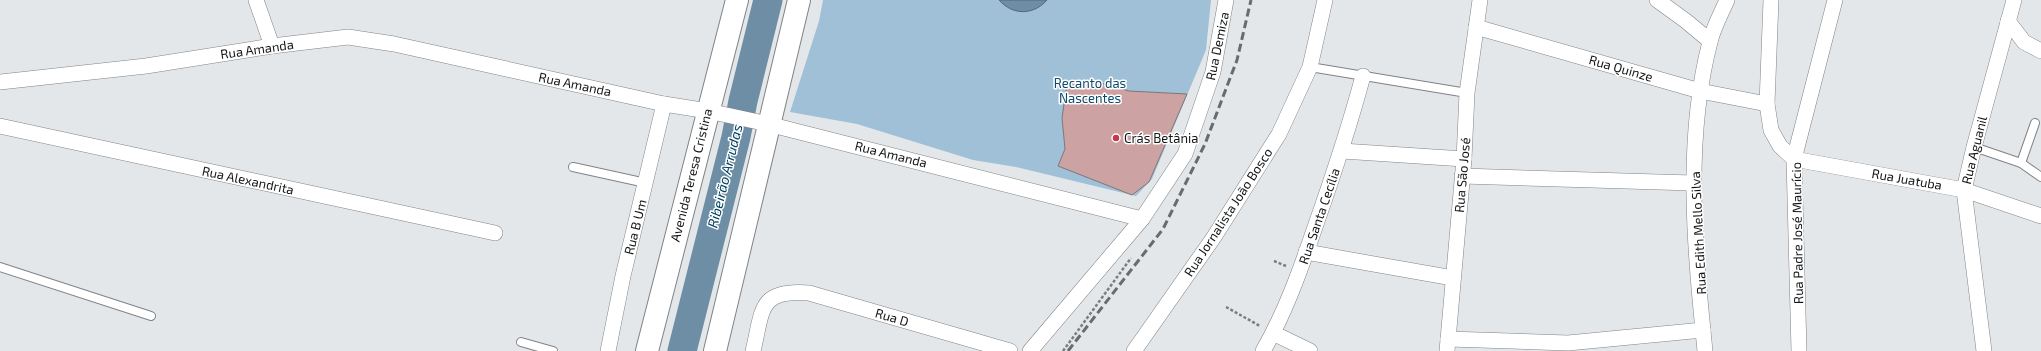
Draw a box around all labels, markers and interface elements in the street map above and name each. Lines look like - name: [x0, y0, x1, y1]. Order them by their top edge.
- street label: Rua Demiza: [1202, 10, 1232, 82]
- street label: Rua Amanda: [219, 36, 295, 62]
- street label: Rua Quinze: [1587, 51, 1655, 85]
- street label: Rua Amanda: [537, 68, 613, 100]
- park label: Recanto das Nascentes: [1054, 75, 1126, 106]
- street label: Avenida Teresa Cristina: [667, 107, 715, 243]
- street label: Rua Aguanil: [1958, 114, 1990, 186]
- water label: Ribeirão Arrudas: [703, 122, 746, 229]
- place label: Crás Betânia: [1124, 130, 1198, 146]
- marker: Crás Betânia: [1111, 133, 1121, 143]
- street label: Rua Amanda: [853, 137, 929, 171]
- street label: Rua São José: [1451, 137, 1473, 213]
- street label: Rua Jornalista João Bosco: [1180, 145, 1276, 279]
- street label: Rua Alexandrita: [201, 162, 295, 198]
- street label: Rua Padre José Maurício: [1788, 162, 1806, 304]
- street label: Rua Juatuba: [1871, 165, 1943, 193]
- street label: Rua Santa Cecília: [1295, 166, 1343, 266]
- street label: Rua Edith Mello Silva: [1687, 171, 1709, 295]
- street label: Rua B Um: [620, 198, 650, 256]
- street label: Rua D: [873, 305, 911, 329]

